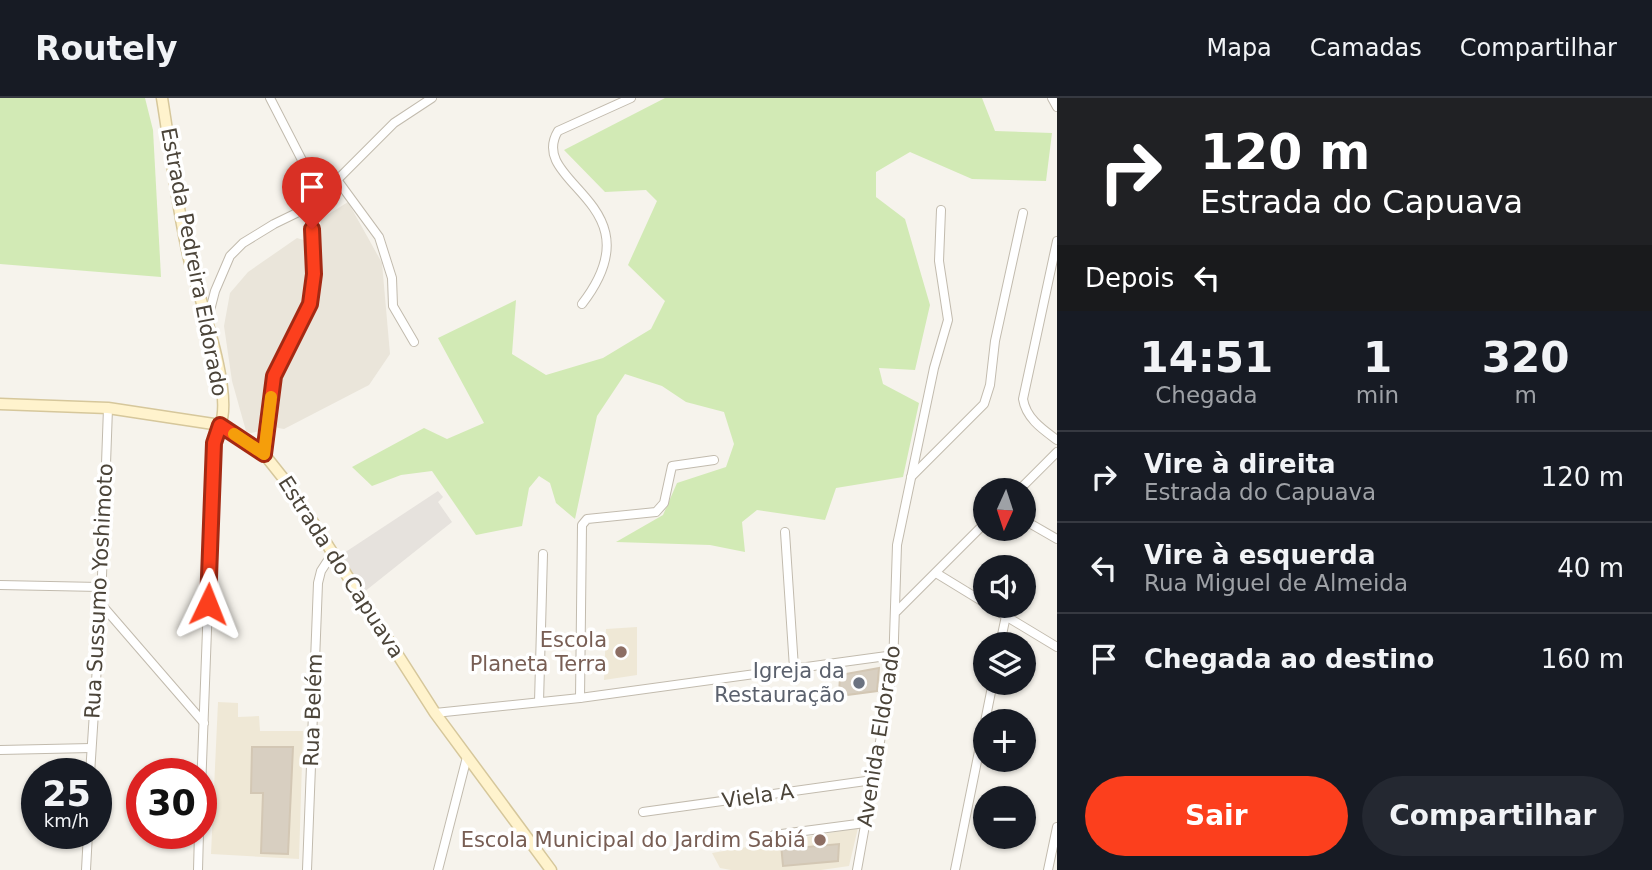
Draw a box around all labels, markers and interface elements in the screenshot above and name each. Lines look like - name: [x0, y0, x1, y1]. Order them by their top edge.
- text: Routely: [35, 29, 178, 68]
- text: Mapa: [1206, 34, 1272, 62]
- text: Camadas: [1310, 34, 1422, 62]
- text: Compartilhar: [1460, 34, 1617, 62]
- text: 120 m: [1200, 124, 1370, 181]
- street label: Estrada Pedreira Eldorado: [156, 126, 232, 398]
- icon: right: [1085, 126, 1176, 217]
- pin: [282, 157, 342, 229]
- icon: arrive: [293, 168, 331, 206]
- text: Estrada do Capuava: [1200, 183, 1523, 221]
- icon: left: [1188, 259, 1226, 297]
- text: Depois: [1085, 263, 1174, 293]
- text: 14:51: [1140, 333, 1273, 382]
- text: 1: [1363, 333, 1392, 382]
- text: 320: [1482, 333, 1569, 382]
- text: Chegada: [1155, 382, 1258, 408]
- text: min: [1356, 382, 1399, 408]
- text: m: [1514, 382, 1537, 408]
- text: Vire à direita: [1144, 449, 1336, 479]
- icon: right: [1085, 458, 1123, 496]
- text: 120 m: [1541, 462, 1624, 492]
- street label: Rua Sussumo Yoshimoto: [80, 463, 118, 719]
- street label: Estrada do Capuava: [273, 472, 409, 662]
- north arrow: [973, 478, 1036, 541]
- map controls: [973, 478, 1036, 849]
- text: Estrada do Capuava: [1144, 479, 1376, 505]
- text: Vire à esquerda: [1144, 540, 1376, 570]
- icon: left: [1085, 549, 1123, 587]
- text: 40 m: [1557, 553, 1624, 583]
- button: sound: [973, 555, 1036, 618]
- position arrow: [171, 567, 245, 641]
- text: Rua Miguel de Almeida: [1144, 570, 1408, 596]
- place label: Escola Planeta Terra: [470, 628, 607, 676]
- button: layers: [973, 632, 1036, 695]
- icon: arrive: [1085, 640, 1123, 678]
- marker: Escola Planeta Terra: [613, 644, 629, 660]
- street label: Avenida Eldorado: [853, 644, 905, 828]
- text: Chegada ao destino: [1144, 644, 1434, 674]
- text: 160 m: [1541, 644, 1624, 674]
- street label: Rua Belém: [299, 653, 327, 767]
- place label: Igreja da Restauração: [714, 659, 845, 707]
- marker: Igreja da Restauração: [851, 675, 867, 691]
- button: +: [973, 709, 1036, 772]
- speed limit sign: 30: [126, 758, 217, 849]
- text: 25: [42, 774, 91, 814]
- button: Sair: [1085, 776, 1348, 856]
- button: Compartilhar: [1362, 776, 1624, 856]
- street label: Viela A: [720, 779, 796, 813]
- button: −: [973, 786, 1036, 849]
- text: km/h: [44, 810, 89, 831]
- place label: Escola Municipal do Jardim Sabiá: [461, 828, 806, 852]
- marker: Escola Municipal do Jardim Sabiá: [812, 832, 828, 848]

